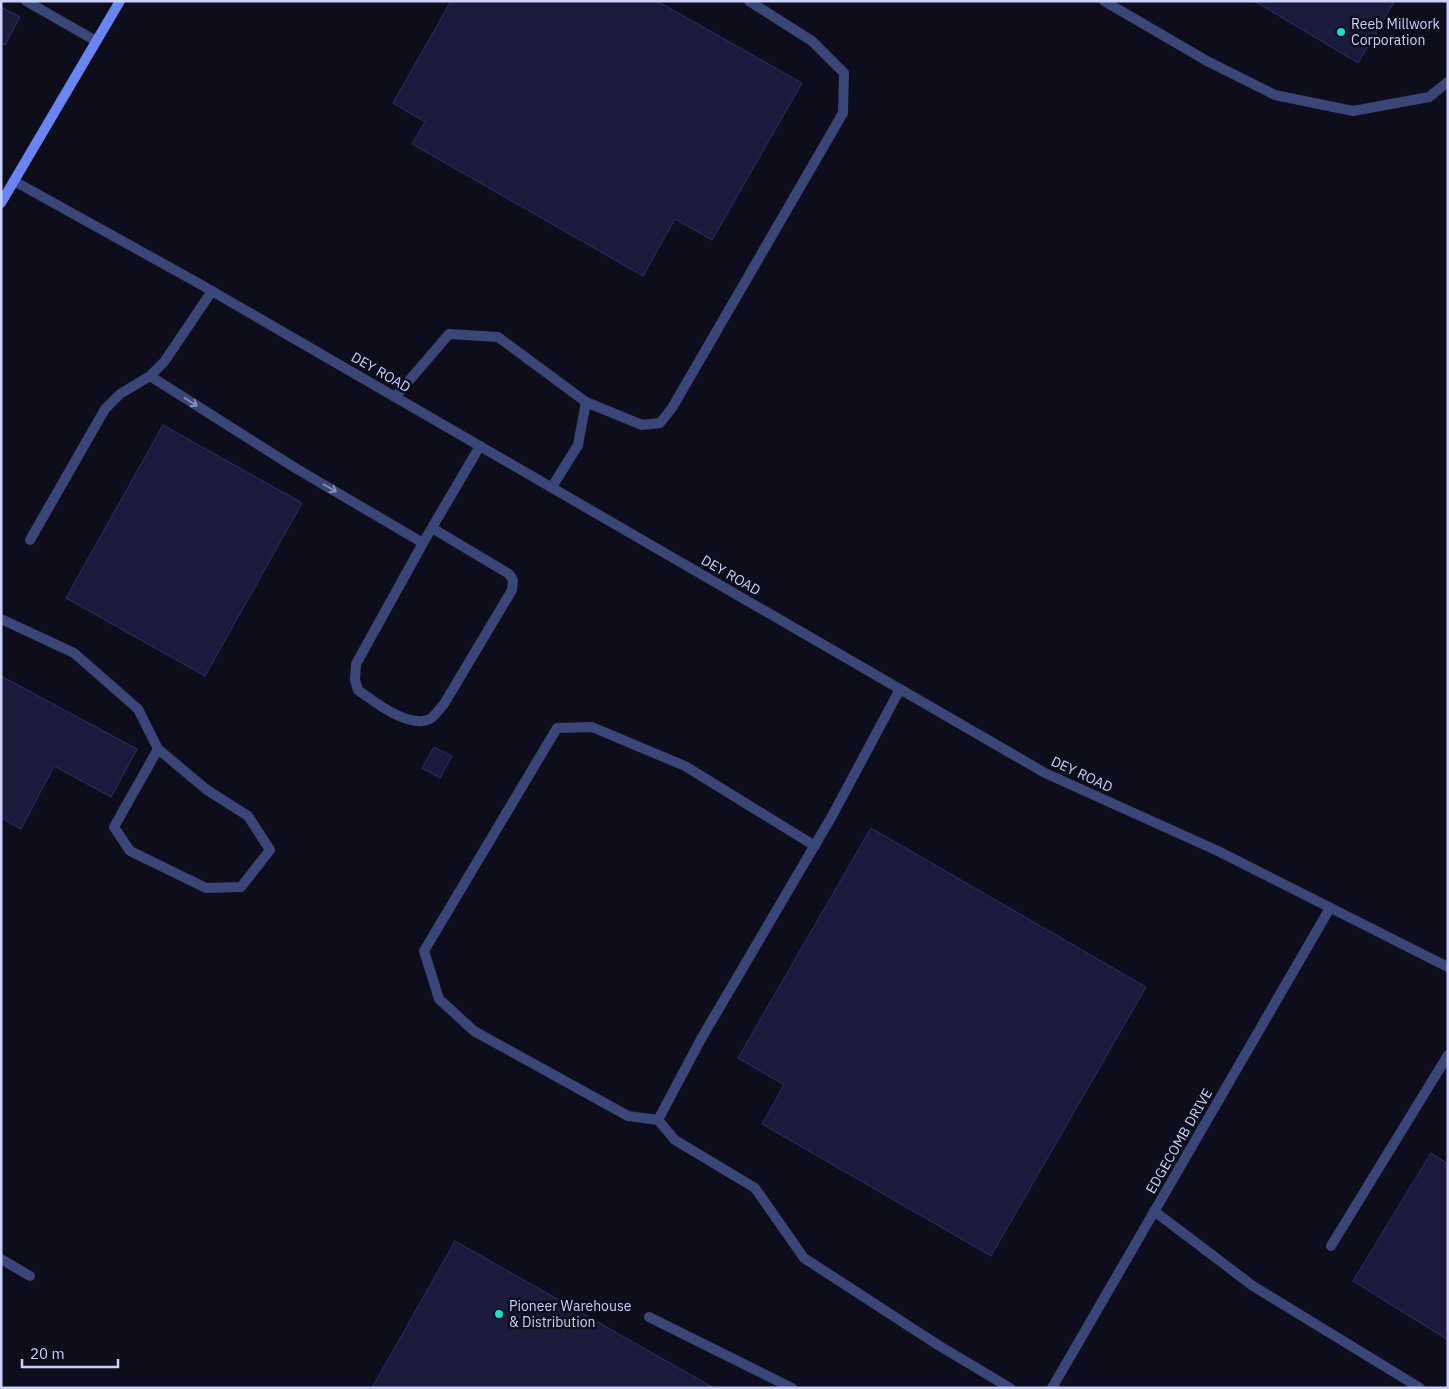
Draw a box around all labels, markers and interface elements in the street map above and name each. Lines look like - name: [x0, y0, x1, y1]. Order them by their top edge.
- place label: Reeb Millwork Corporation: [1351, 15, 1441, 49]
- marker: Reeb Millwork Corporation: [1335, 26, 1347, 38]
- street label: DEY ROAD: [348, 348, 414, 396]
- one-way arrow: [184, 398, 198, 408]
- one-way arrow: [322, 483, 336, 493]
- street label: DEY ROAD: [698, 551, 764, 599]
- street label: DEY ROAD: [1048, 752, 1116, 796]
- street label: EDGECOMB DRIVE: [1142, 1085, 1216, 1197]
- place label: Pioneer Warehouse & Distribution: [509, 1297, 632, 1331]
- marker: Pioneer Warehouse & Distribution: [493, 1308, 505, 1320]
- scale bar: [22, 1336, 119, 1368]
- text: 20 m: [30, 1344, 65, 1363]

